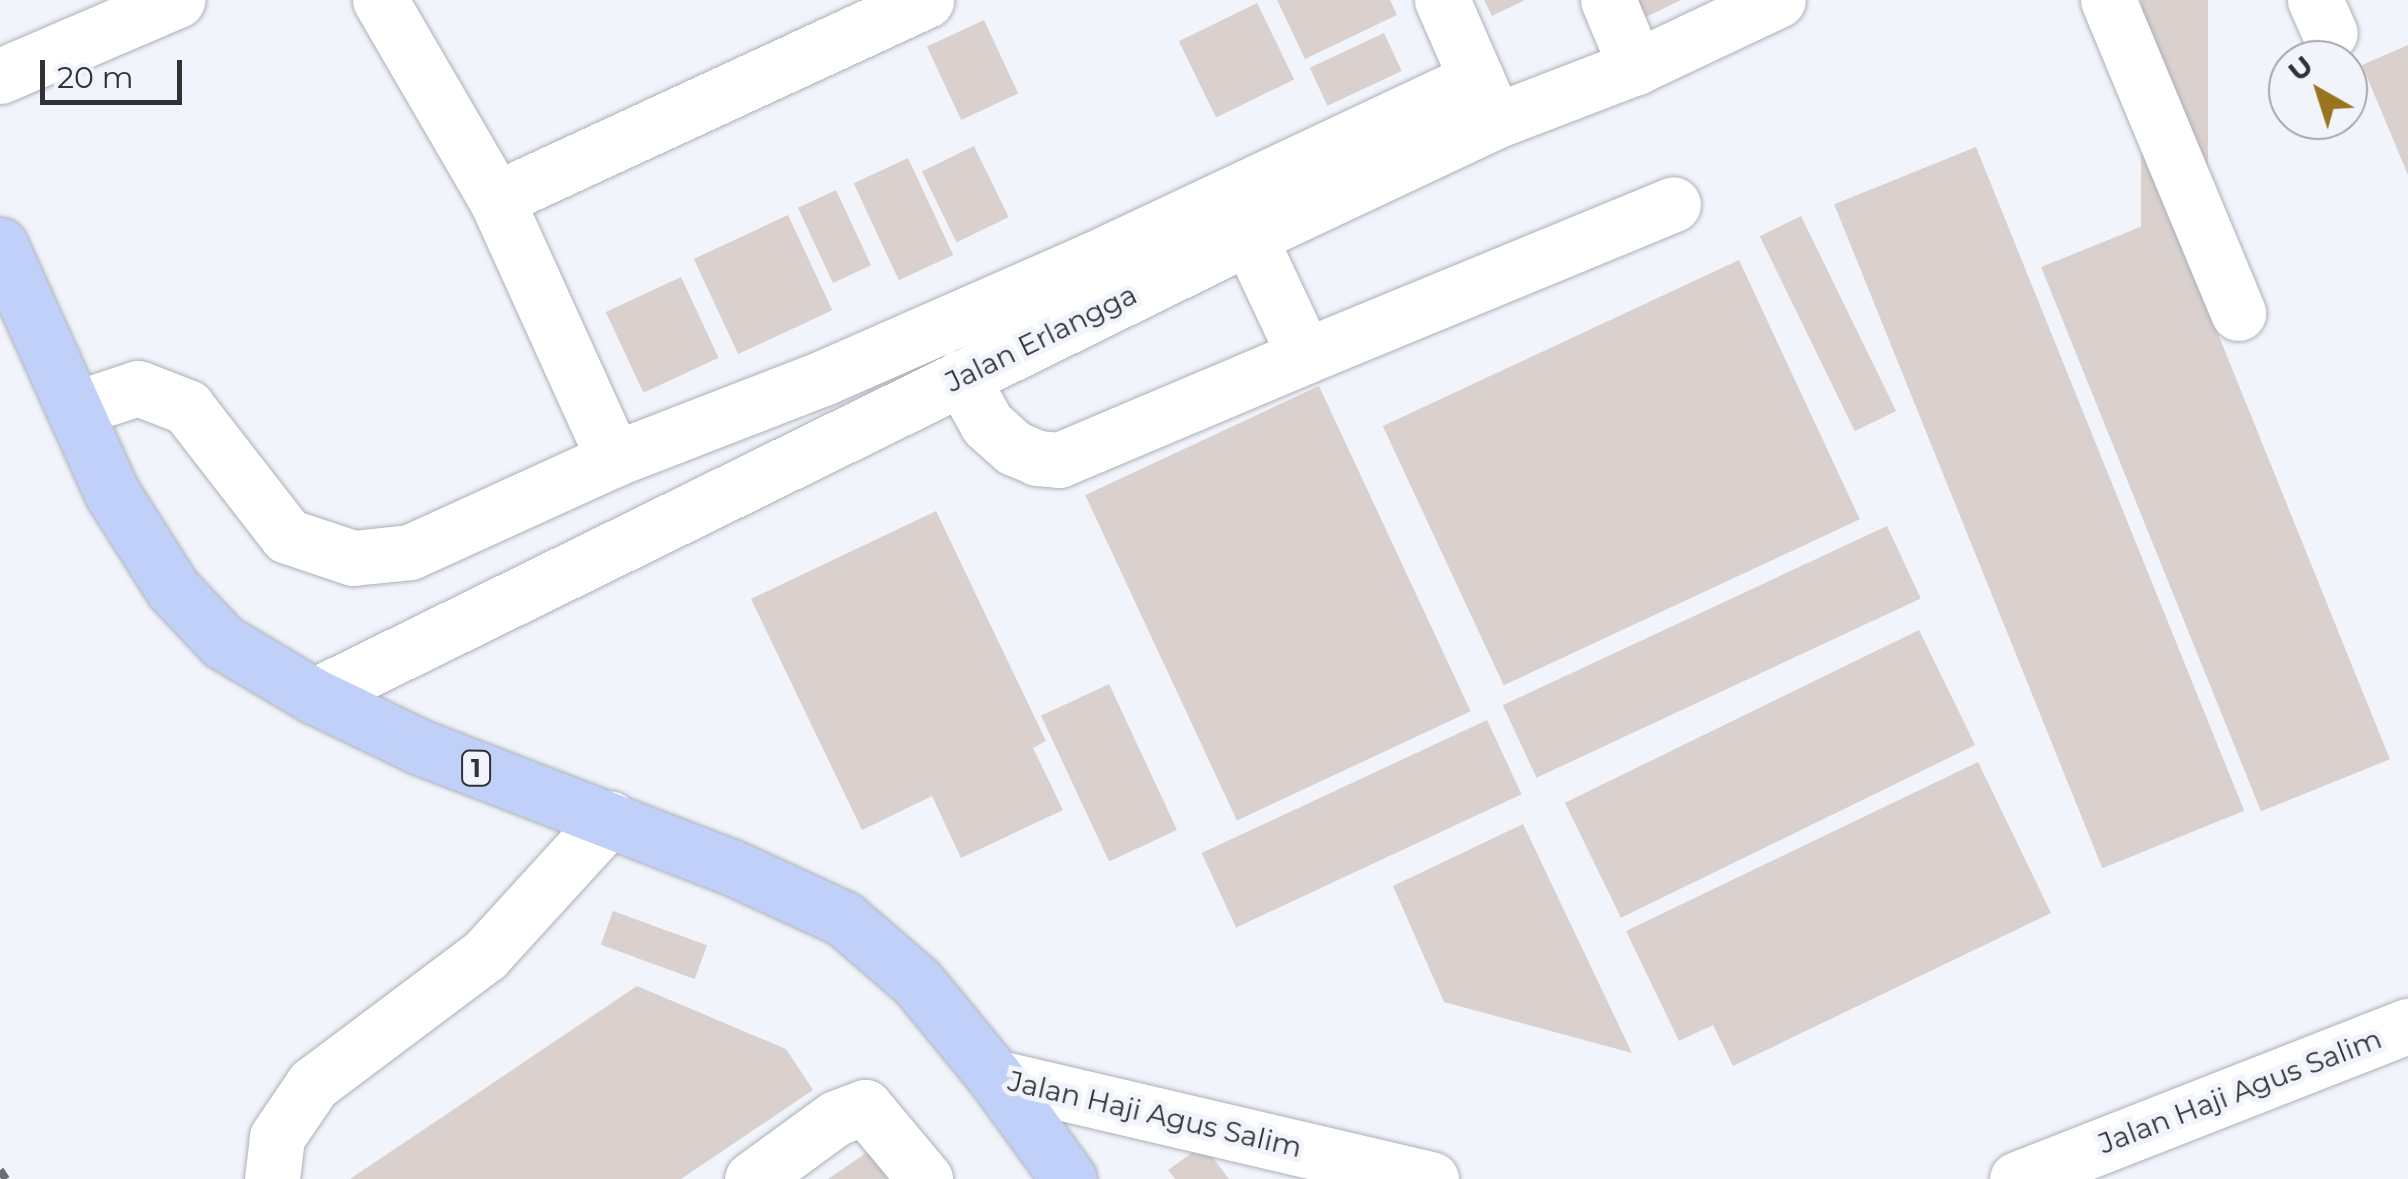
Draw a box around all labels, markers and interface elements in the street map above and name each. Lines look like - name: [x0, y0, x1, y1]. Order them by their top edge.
- scale bar: [45, 40, 188, 102]
- north arrow: [2268, 40, 2368, 140]
- text: U: [2281, 48, 2320, 88]
- text: 20 m: [57, 59, 134, 96]
- street label: Jalan Erlangga: [940, 277, 1142, 399]
- road number: 1: [461, 748, 491, 788]
- street label: Jalan Haji Agus Salim: [2094, 1022, 2386, 1160]
- street label: Jalan Haji Agus Salim: [1005, 1064, 1305, 1164]

